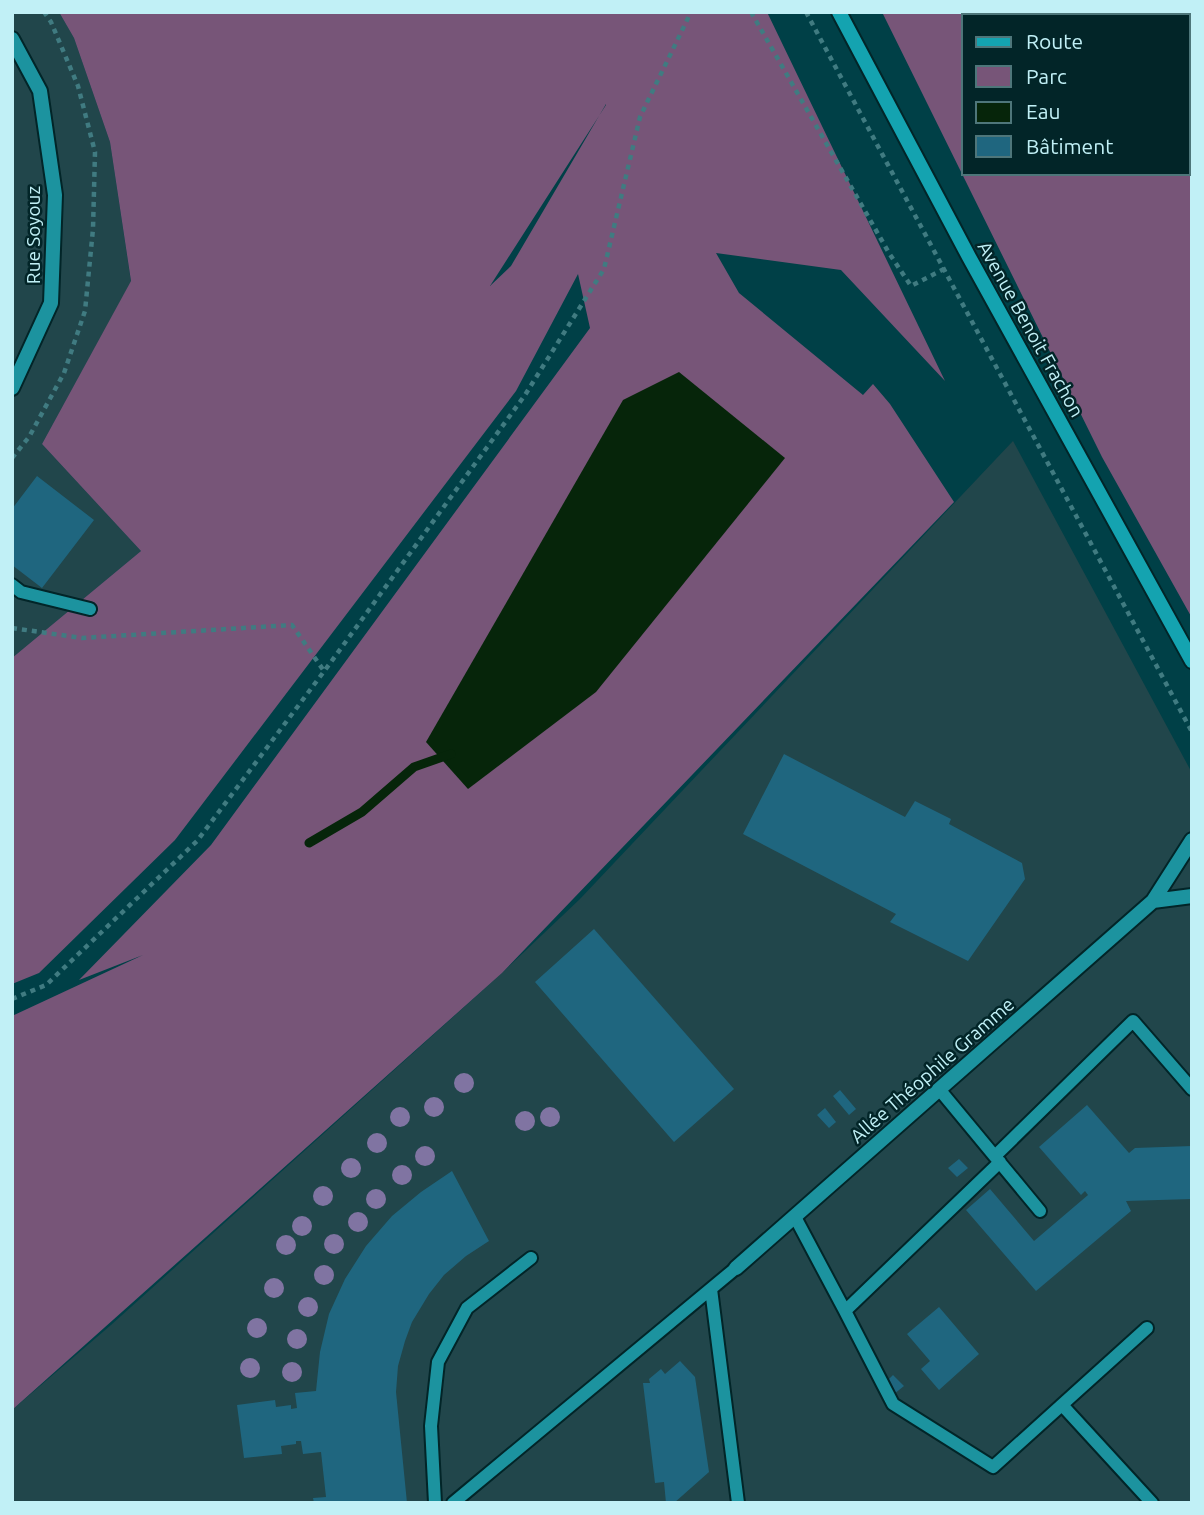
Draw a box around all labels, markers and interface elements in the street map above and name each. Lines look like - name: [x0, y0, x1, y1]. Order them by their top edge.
- legend: [962, 14, 1190, 175]
- text: Route: [1026, 29, 1083, 53]
- text: Parc: [1026, 64, 1067, 88]
- text: Eau: [1026, 99, 1061, 123]
- text: Bâtiment: [1026, 134, 1113, 158]
- street label: Rue Soyouz: [22, 186, 44, 284]
- street label: Avenue Benoit Frachon: [973, 237, 1089, 421]
- street label: Allée Théophile Gramme: [846, 993, 1018, 1147]

